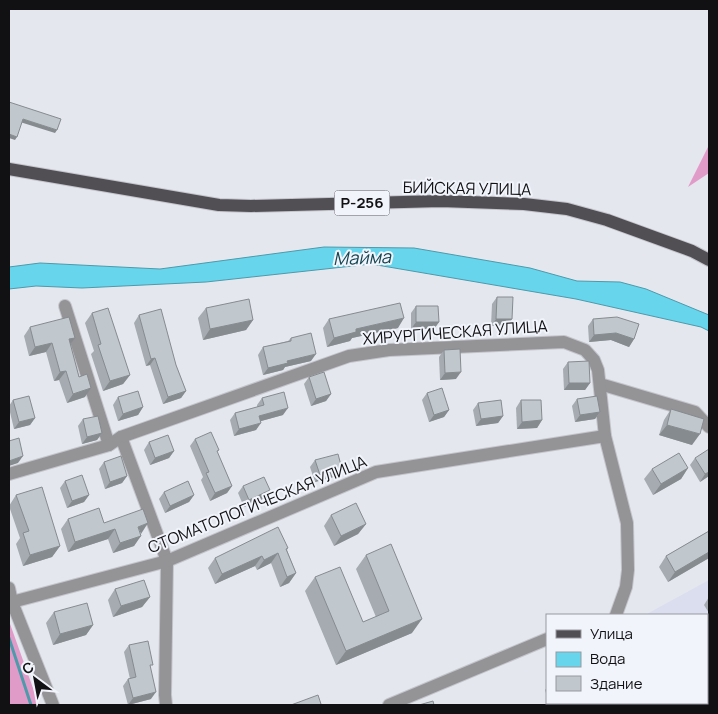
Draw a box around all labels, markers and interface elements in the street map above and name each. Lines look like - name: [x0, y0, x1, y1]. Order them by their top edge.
- street label: БИЙСКАЯ УЛИЦА: [403, 176, 531, 200]
- road number: Р-256: [334, 190, 390, 216]
- water label: Майма: [333, 244, 392, 270]
- street label: ХИРУРГИЧЕСКАЯ УЛИЦА: [362, 315, 548, 349]
- street label: СТОМАТОЛОГИЧЕСКАЯ УЛИЦА: [144, 450, 370, 558]
- legend: [546, 614, 708, 704]
- text: Улица: [590, 623, 633, 644]
- text: Вода: [590, 648, 625, 669]
- north arrow: [10, 654, 60, 704]
- text: С: [18, 657, 37, 678]
- text: Здание: [590, 673, 643, 694]

